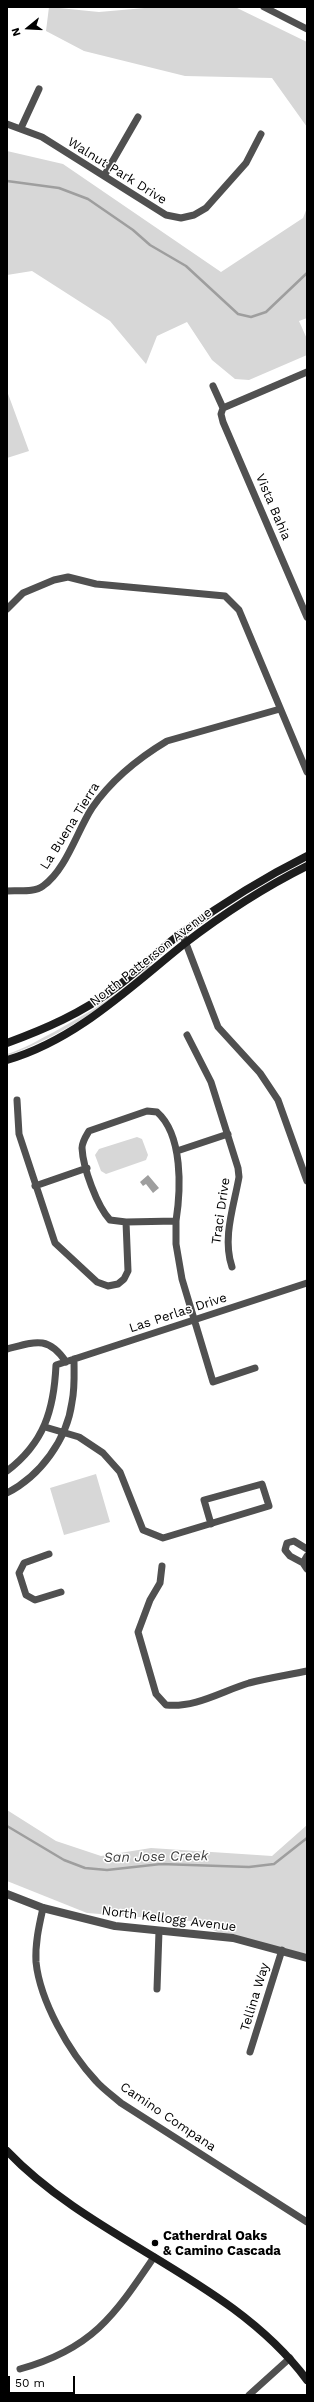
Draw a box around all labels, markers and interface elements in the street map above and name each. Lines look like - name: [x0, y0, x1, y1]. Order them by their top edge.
- north arrow: [8, 8, 48, 48]
- text: N: [9, 26, 24, 38]
- street label: Walnut Park Drive: [65, 134, 169, 208]
- street label: Vista Bahia: [252, 471, 294, 543]
- street label: La Buena Tierra: [37, 780, 103, 872]
- street label: North Patterson Avenue: [87, 904, 215, 1010]
- street label: Traci Drive: [209, 1177, 233, 1245]
- street label: Las Perlas Drive: [127, 1290, 229, 1336]
- water label: San Jose Creek: [104, 1848, 208, 1866]
- street label: North Kellogg Avenue: [101, 1903, 237, 1935]
- street label: Tellina Way: [237, 1961, 273, 2033]
- street label: Camino Compana: [117, 2079, 219, 2155]
- place label: Catherdral Oaks & Camino Cascada: [163, 2228, 281, 2259]
- marker: Catherdral Oaks & Camino Cascada: [150, 2238, 160, 2248]
- scale bar: [10, 2368, 77, 2394]
- text: 50 m: [15, 2376, 45, 2390]

